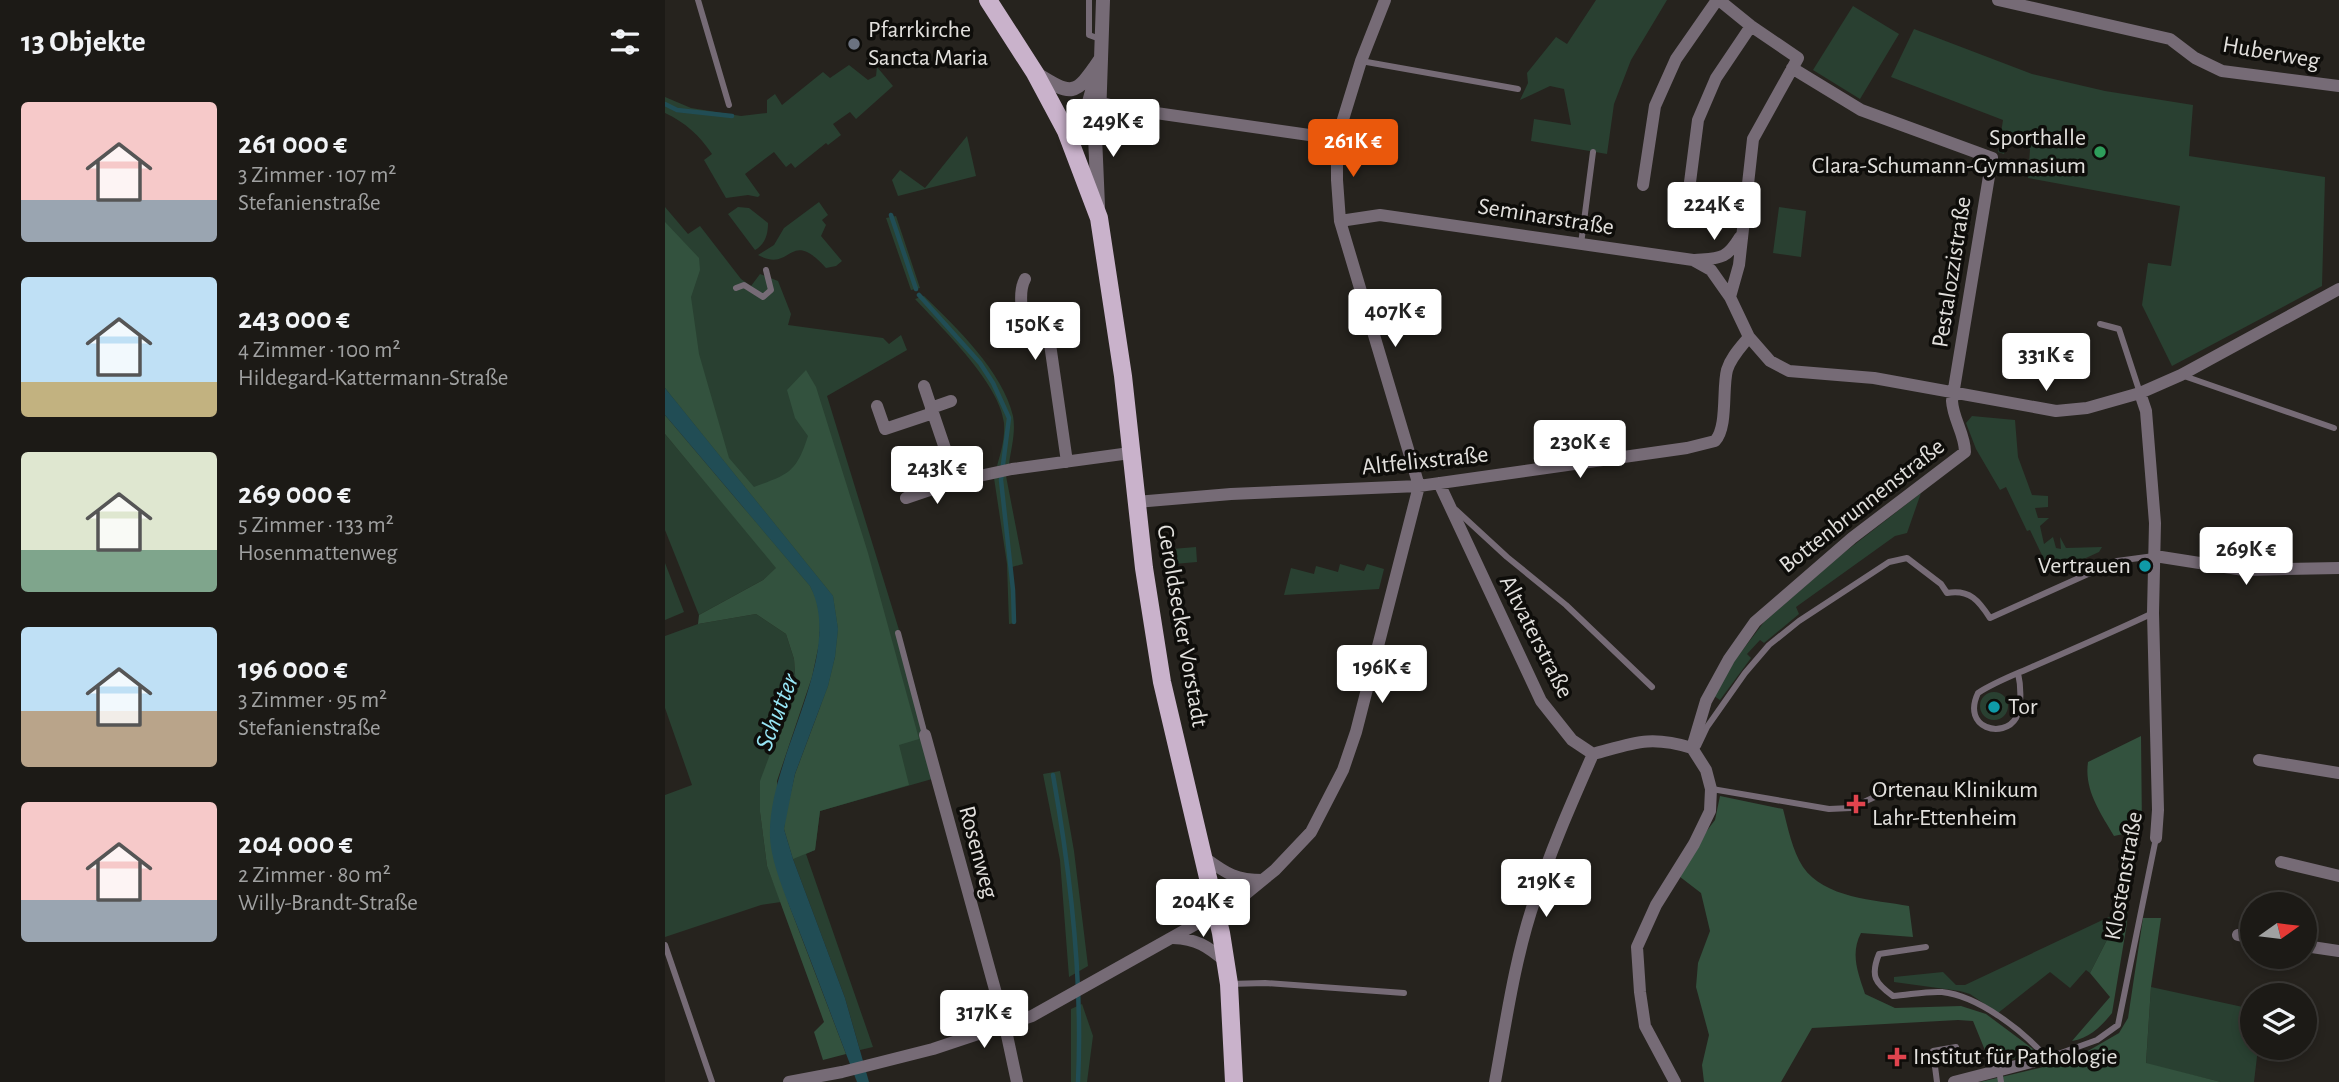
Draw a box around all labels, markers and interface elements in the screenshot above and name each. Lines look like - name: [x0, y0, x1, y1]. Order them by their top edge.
- place label: Pfarrkirche Sancta Maria: [868, 18, 988, 70]
- icon: filters: [606, 23, 644, 61]
- text: 13 Objekte: [21, 27, 146, 57]
- street label: Huberweg: [2221, 33, 2322, 73]
- marker: Pfarrkirche Sancta Maria: [846, 36, 862, 52]
- pin: 249K €: [1056, 100, 1170, 159]
- text: 249K €: [1082, 110, 1144, 133]
- pin: 261K €: [1296, 120, 1410, 179]
- place label: Sporthalle Clara-Schumann-Gymnasium: [1812, 126, 2086, 178]
- text: 261 000 €: [238, 129, 347, 159]
- icon: home: [77, 130, 161, 214]
- text: 261K €: [1324, 130, 1382, 153]
- marker: Sporthalle Clara-Schumann-Gymnasium: [2092, 144, 2108, 160]
- text: 3 Zimmer · 107 m²: [238, 164, 396, 187]
- pin: 224K €: [1657, 182, 1771, 242]
- text: Stefanienstraße: [238, 192, 381, 215]
- text: 224K €: [1684, 193, 1744, 216]
- street label: Seminarstraße: [1476, 194, 1616, 240]
- street label: Pestalozzistraße: [1928, 195, 1976, 349]
- pin: 407K €: [1338, 290, 1452, 349]
- text: 407K €: [1364, 300, 1426, 323]
- pin: 150K €: [978, 302, 1092, 362]
- text: 243 000 €: [238, 304, 350, 334]
- icon: home: [77, 305, 161, 389]
- text: 150K €: [1006, 313, 1064, 336]
- pin: 331K €: [1989, 334, 2103, 393]
- text: 4 Zimmer · 100 m²: [238, 339, 400, 362]
- text: 331K €: [2018, 344, 2074, 367]
- text: Hildegard-Kattermann-Straße: [238, 367, 508, 390]
- pin: 230K €: [1523, 420, 1637, 480]
- text: 230K €: [1550, 431, 1610, 454]
- street label: Bottenbrunnenstraße: [1775, 434, 1949, 578]
- street label: Altfelixstraße: [1361, 442, 1489, 480]
- pin: 243K €: [880, 447, 994, 506]
- text: 243K €: [907, 457, 967, 480]
- text: 269 000 €: [238, 479, 351, 509]
- icon: home: [77, 480, 161, 564]
- text: 5 Zimmer · 133 m²: [238, 514, 394, 537]
- street label: Geroldsecker Vorstadt: [1152, 523, 1212, 729]
- pin: 269K €: [2189, 528, 2303, 587]
- text: 269K €: [2216, 538, 2276, 561]
- text: Hosenmattenweg: [238, 542, 397, 565]
- place label: Vertrauen: [2038, 554, 2131, 578]
- marker: Vertrauen: [2137, 558, 2153, 574]
- street label: Altvaterstraße: [1495, 572, 1577, 702]
- pin: 196K €: [1325, 646, 1439, 705]
- text: 196 000 €: [238, 654, 348, 684]
- icon: home: [77, 655, 161, 739]
- text: 196K €: [1353, 656, 1411, 679]
- water label: Schutter: [751, 669, 804, 754]
- text: 3 Zimmer · 95 m²: [238, 689, 387, 712]
- place label: Tor: [2008, 695, 2038, 719]
- marker: Tor: [1986, 699, 2002, 715]
- text: Stefanienstraße: [238, 717, 381, 740]
- place label: Ortenau Klinikum Lahr-Ettenheim: [1872, 778, 2038, 830]
- marker: Ortenau Klinikum Lahr-Ettenheim: [1846, 794, 1866, 814]
- street label: Rosenweg: [954, 803, 1002, 901]
- street label: Klostenstraße: [2101, 810, 2147, 942]
- text: 204 000 €: [238, 829, 353, 859]
- icon: home: [77, 830, 161, 914]
- pin: 219K €: [1489, 860, 1603, 919]
- text: 2 Zimmer · 80 m²: [238, 864, 391, 887]
- text: 219K €: [1517, 870, 1575, 893]
- pin: 204K €: [1146, 880, 1260, 939]
- text: 204K €: [1172, 890, 1234, 913]
- text: Willy-Brandt-Straße: [238, 892, 418, 915]
- north arrow: [2240, 892, 2317, 970]
- map controls: [2240, 892, 2317, 1060]
- button: layers: [2240, 983, 2317, 1060]
- pin: 317K €: [927, 990, 1041, 1050]
- text: 317K €: [956, 1001, 1012, 1024]
- place label: Institut für Pathologie: [1913, 1045, 2118, 1069]
- marker: Institut für Pathologie: [1887, 1047, 1907, 1067]

